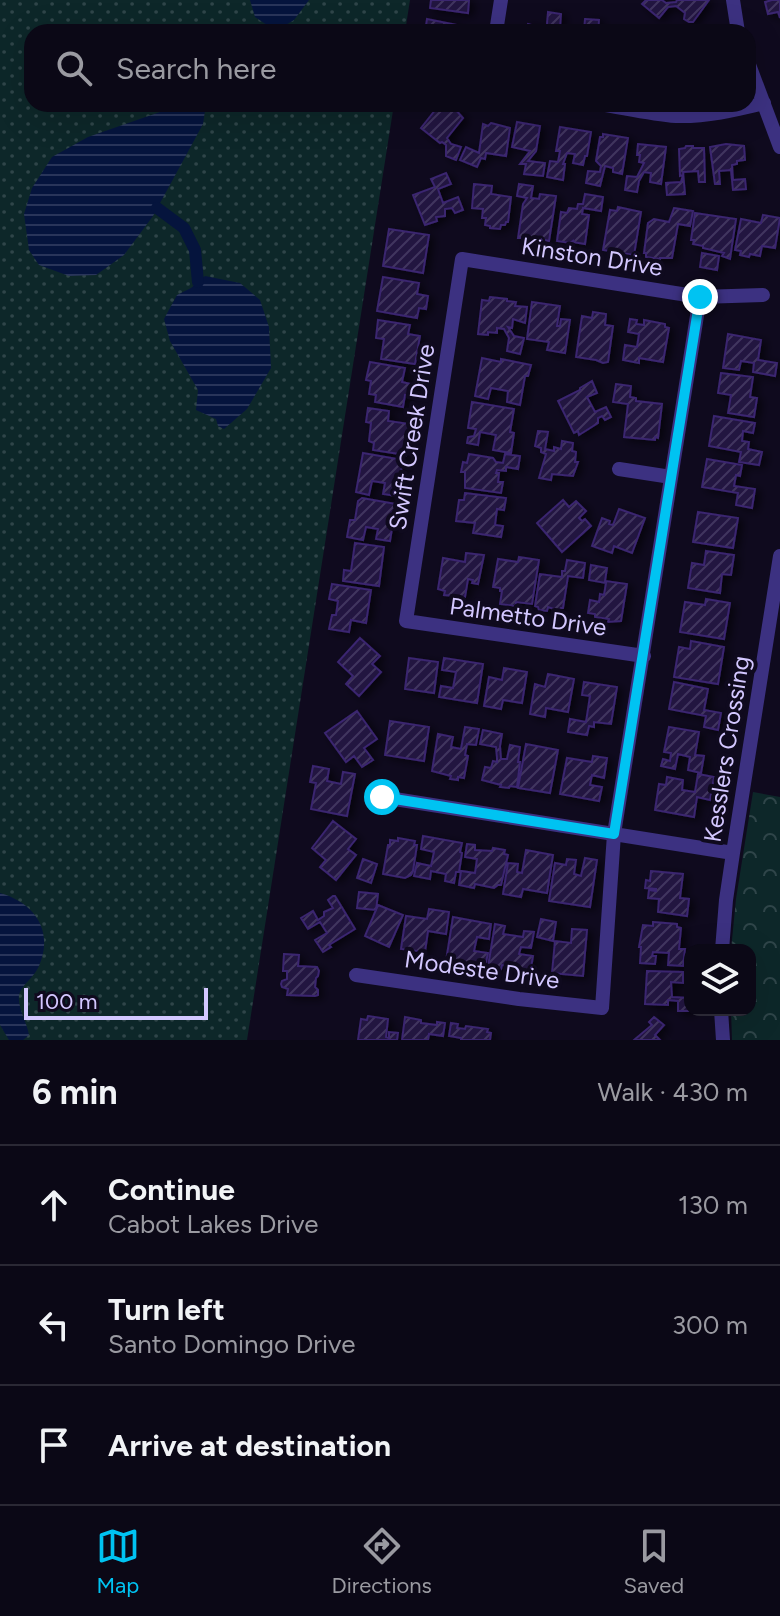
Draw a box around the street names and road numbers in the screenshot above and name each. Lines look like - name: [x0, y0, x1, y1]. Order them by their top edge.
- street label: Kinston Drive: [519, 231, 665, 282]
- street label: Swift Creek Drive: [383, 342, 441, 532]
- street label: Palmetto Drive: [448, 591, 608, 642]
- street label: Kesslers Crossing: [697, 654, 756, 844]
- street label: Modeste Drive: [403, 944, 561, 995]

